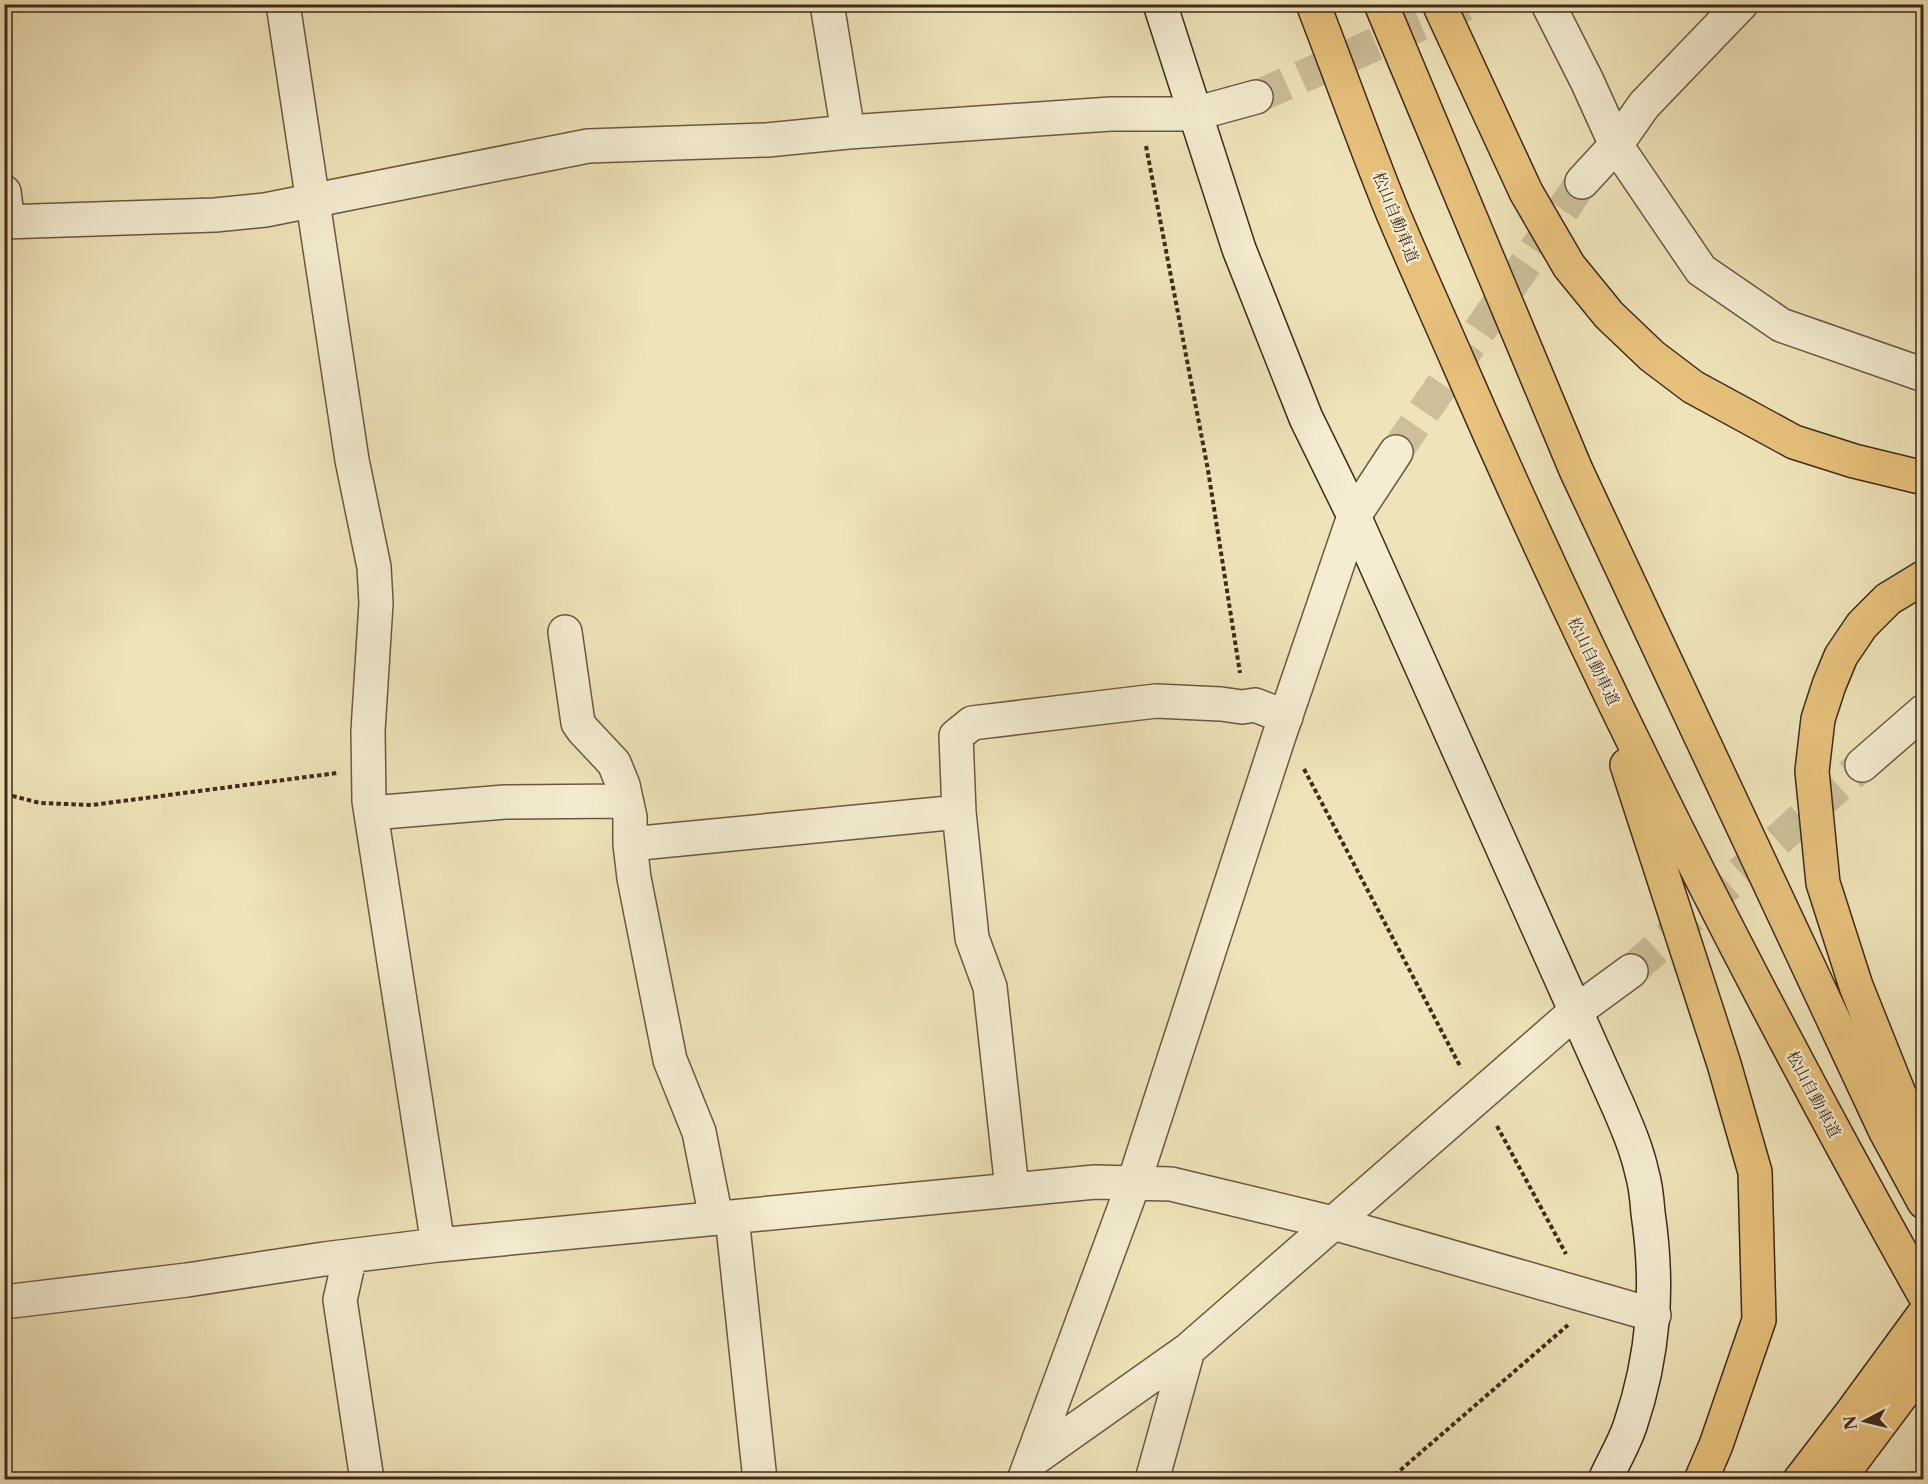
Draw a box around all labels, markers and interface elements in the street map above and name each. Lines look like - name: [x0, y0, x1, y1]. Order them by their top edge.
- street label: 松山自動車道: [1369, 169, 1423, 265]
- street label: 松山自動車道: [1564, 613, 1624, 709]
- street label: 松山自動車道: [1783, 1047, 1845, 1141]
- north arrow: [1835, 1391, 1895, 1451]
- text: N: [1839, 1415, 1861, 1431]

